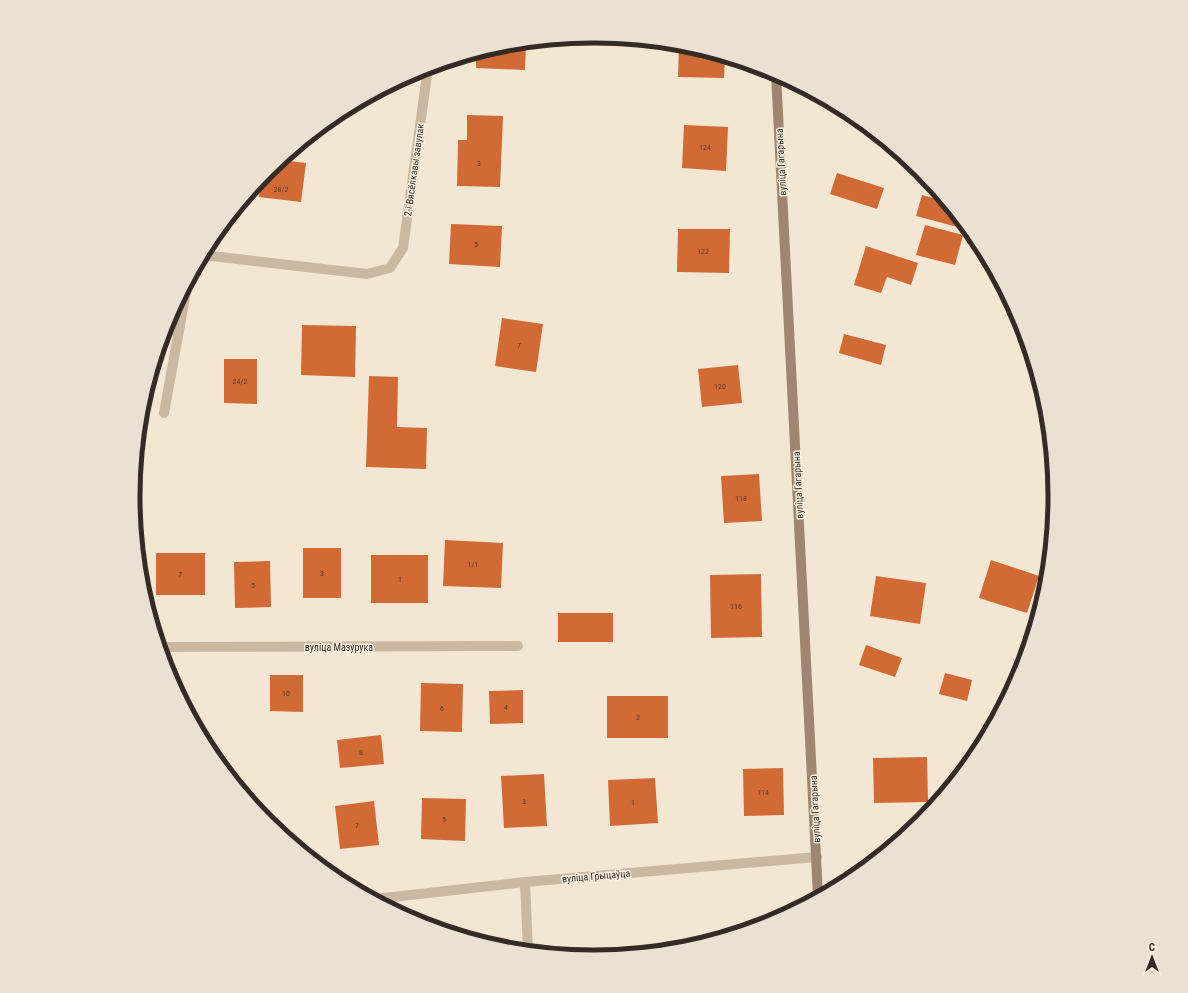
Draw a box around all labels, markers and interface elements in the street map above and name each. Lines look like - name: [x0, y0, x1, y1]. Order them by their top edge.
- street label: 2-і Вясёлкавы завулак: [402, 123, 426, 217]
- street label: вуліца Гагарына: [774, 128, 788, 196]
- house number: 124: [699, 143, 711, 152]
- house number: 3: [477, 159, 481, 168]
- house number: 28/2: [274, 185, 288, 194]
- house number: 5: [474, 240, 478, 249]
- house number: 122: [697, 247, 709, 256]
- house number: 7: [517, 341, 521, 350]
- house number: 24/2: [233, 377, 247, 386]
- house number: 120: [714, 382, 726, 391]
- street label: вуліца Гагарына: [791, 451, 805, 519]
- house number: 118: [735, 494, 747, 503]
- house number: 1/1: [468, 560, 478, 569]
- house number: 3: [320, 569, 324, 578]
- house number: 7: [178, 570, 182, 579]
- house number: 1: [398, 575, 402, 584]
- house number: 5: [251, 581, 255, 590]
- house number: 116: [730, 602, 742, 611]
- street label: вуліца Мазурука: [305, 642, 373, 653]
- house number: 10: [282, 689, 290, 698]
- house number: 4: [504, 703, 508, 712]
- house number: 6: [440, 704, 444, 713]
- house number: 2: [636, 713, 640, 722]
- house number: 8: [359, 748, 363, 757]
- street label: вуліца Гагарына: [808, 775, 822, 843]
- house number: 114: [757, 788, 769, 797]
- house number: 3: [522, 797, 526, 806]
- house number: 1: [631, 798, 635, 807]
- house number: 5: [442, 815, 446, 824]
- house number: 7: [355, 821, 359, 830]
- street label: вуліца Грыцаўца: [561, 868, 631, 884]
- north arrow: [1132, 937, 1172, 977]
- text: С: [1149, 941, 1155, 954]

